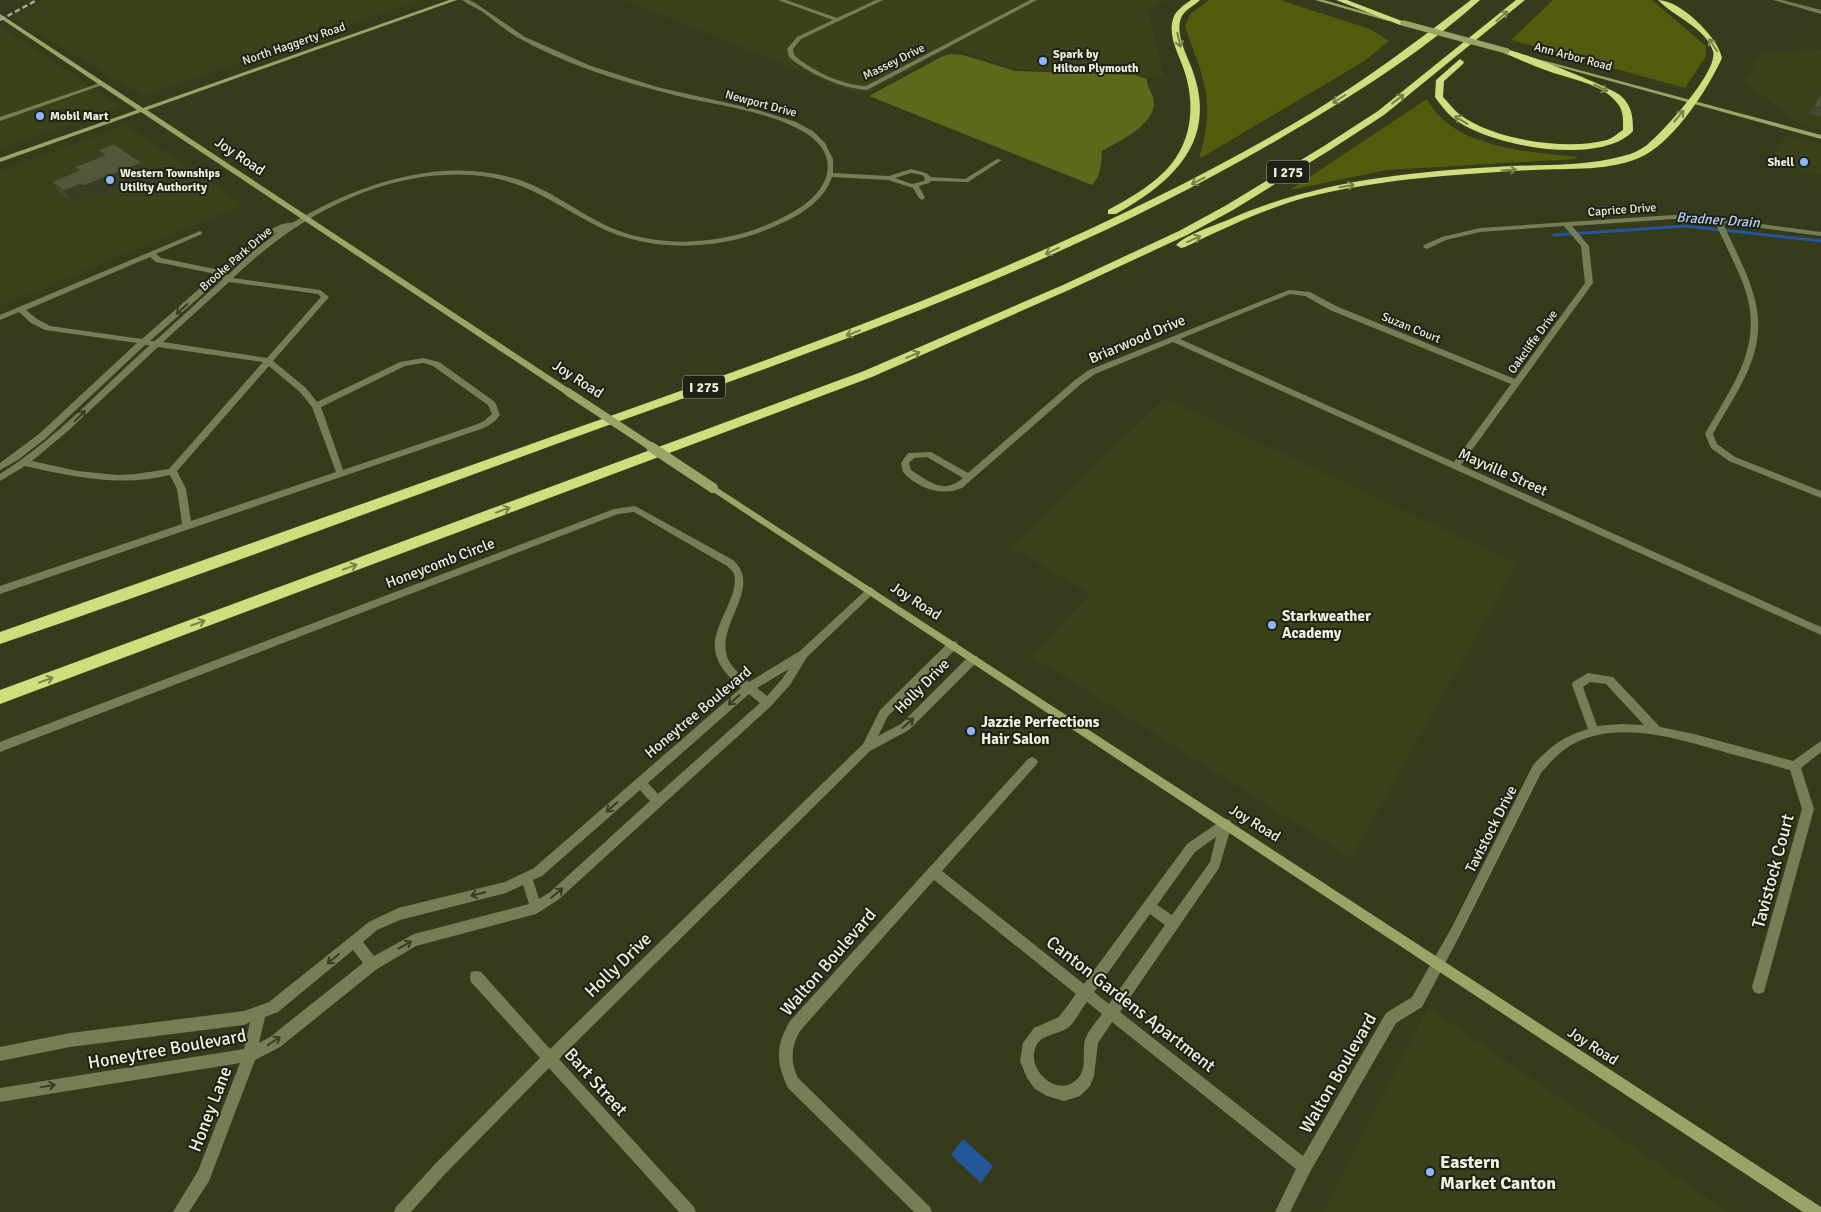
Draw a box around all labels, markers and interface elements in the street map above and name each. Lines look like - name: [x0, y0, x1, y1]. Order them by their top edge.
- one-way arrow: [1496, 11, 1509, 22]
- street label: North Haggerty Road: [240, 19, 348, 69]
- one-way arrow: [1175, 31, 1184, 47]
- one-way arrow: [1708, 38, 1718, 52]
- street label: Ann Arbor Road: [1532, 39, 1614, 75]
- street label: Massey Drive: [861, 41, 927, 83]
- place label: Spark by Hilton Plymouth: [1053, 47, 1139, 76]
- marker: Spark by Hilton Plymouth: [1037, 55, 1049, 67]
- one-way arrow: [1594, 83, 1609, 93]
- street label: Newport Drive: [723, 87, 799, 121]
- one-way arrow: [1332, 94, 1346, 105]
- one-way arrow: [1391, 94, 1405, 104]
- place label: Mobil Mart: [50, 109, 109, 124]
- marker: Mobil Mart: [34, 110, 46, 122]
- one-way arrow: [1673, 110, 1684, 123]
- one-way arrow: [1455, 114, 1469, 124]
- street label: Joy Road: [211, 133, 269, 179]
- place label: Shell: [1767, 155, 1794, 170]
- marker: Shell: [1798, 156, 1810, 168]
- road number: I 275: [1267, 160, 1309, 183]
- one-way arrow: [1501, 165, 1517, 174]
- place label: Western Townships Utility Authority: [120, 166, 221, 195]
- marker: Western Townships Utility Authority: [104, 174, 116, 186]
- one-way arrow: [1191, 176, 1206, 186]
- one-way arrow: [1339, 180, 1355, 190]
- street label: Caprice Drive: [1587, 200, 1657, 220]
- water label: Bradner Drain: [1676, 209, 1761, 231]
- street label: Brooke Park Drive: [197, 224, 275, 294]
- one-way arrow: [1186, 233, 1201, 243]
- one-way arrow: [1045, 247, 1060, 256]
- one-way arrow: [176, 303, 189, 314]
- street label: Oakcliffe Drive: [1505, 307, 1561, 377]
- street label: Suzan Court: [1379, 309, 1443, 347]
- street label: Briarwood Drive: [1086, 311, 1188, 367]
- one-way arrow: [846, 329, 861, 338]
- one-way arrow: [905, 350, 920, 360]
- street label: Joy Road: [549, 356, 607, 402]
- road number: I 275: [683, 376, 725, 398]
- one-way arrow: [74, 410, 86, 423]
- street label: Mayville Street: [1456, 444, 1550, 500]
- one-way arrow: [494, 505, 510, 514]
- street label: Honeycomb Circle: [383, 534, 497, 592]
- one-way arrow: [342, 562, 357, 571]
- street label: Joy Road: [887, 578, 945, 624]
- place label: Starkweather Academy: [1282, 607, 1371, 642]
- one-way arrow: [190, 618, 205, 627]
- marker: Starkweather Academy: [1266, 619, 1278, 631]
- street label: Holly Drive: [891, 655, 953, 717]
- street label: Honeytree Boulevard: [641, 662, 755, 762]
- one-way arrow: [37, 675, 53, 684]
- one-way arrow: [728, 694, 741, 706]
- place label: Jazzie Perfections Hair Salon: [981, 713, 1100, 748]
- one-way arrow: [901, 717, 914, 729]
- marker: Jazzie Perfections Hair Salon: [965, 725, 977, 737]
- street label: Tavistock Drive: [1461, 782, 1521, 876]
- street label: Joy Road: [1226, 800, 1284, 846]
- one-way arrow: [605, 801, 618, 812]
- street label: Tavistock Court: [1747, 811, 1799, 931]
- one-way arrow: [550, 887, 563, 898]
- one-way arrow: [471, 890, 487, 899]
- street label: Walton Boulevard: [775, 904, 881, 1020]
- street label: Holly Drive: [580, 928, 656, 1002]
- street label: Canton Gardens Apartment: [1042, 931, 1220, 1077]
- one-way arrow: [397, 940, 412, 950]
- one-way arrow: [327, 954, 340, 965]
- street label: Walton Boulevard: [1295, 1009, 1381, 1137]
- street label: Joy Road: [1564, 1023, 1622, 1069]
- street label: Honeytree Boulevard: [86, 1024, 248, 1074]
- one-way arrow: [267, 1036, 281, 1046]
- street label: Bart Street: [560, 1043, 632, 1121]
- street label: Honey Lane: [184, 1063, 236, 1155]
- one-way arrow: [40, 1080, 56, 1090]
- place label: Eastern Market Canton: [1440, 1151, 1556, 1194]
- marker: Eastern Market Canton: [1424, 1166, 1436, 1178]

